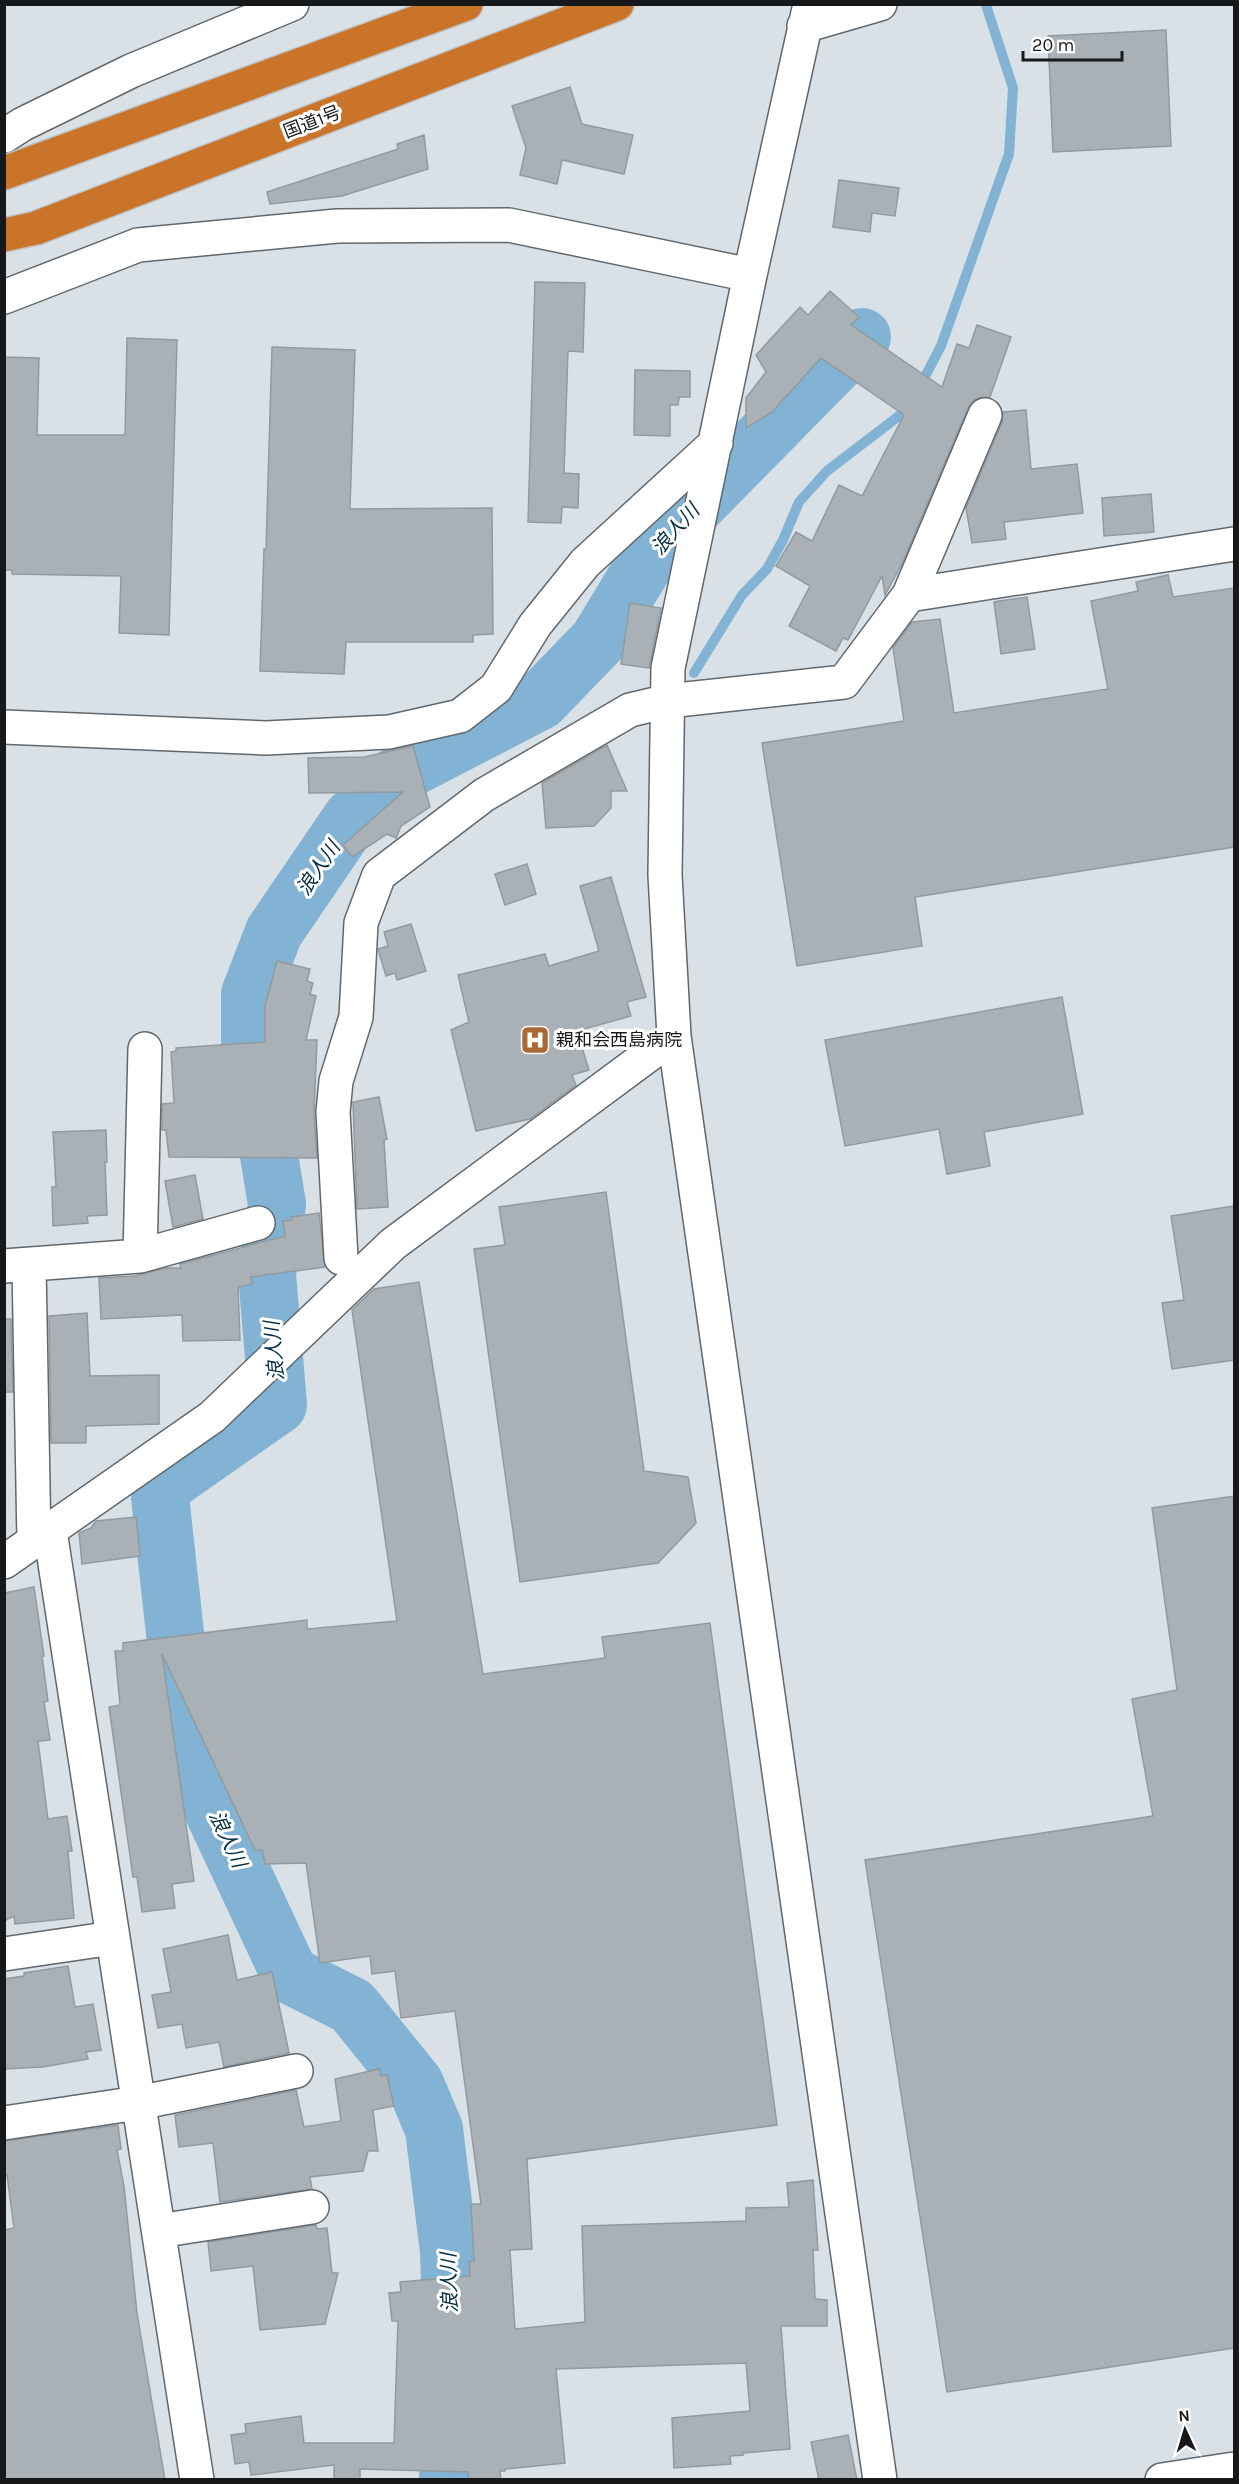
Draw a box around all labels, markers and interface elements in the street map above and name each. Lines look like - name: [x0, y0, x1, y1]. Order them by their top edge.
- scale bar: [1023, 24, 1122, 62]
- text: 20 m: [1032, 34, 1074, 56]
- street label: 国道1号: [280, 101, 344, 143]
- water label: 浪人川: [647, 498, 705, 559]
- water label: 浪人川: [292, 835, 346, 900]
- hospital icon: 親和会西島病院: [519, 1024, 551, 1056]
- place label: 親和会西島病院: [556, 1029, 682, 1051]
- water label: 浪人川: [260, 1318, 289, 1382]
- water label: 浪人川: [204, 1807, 251, 1873]
- water label: 浪人川: [437, 2251, 462, 2313]
- north arrow: [1155, 2400, 1215, 2460]
- text: N: [1178, 2406, 1190, 2425]

